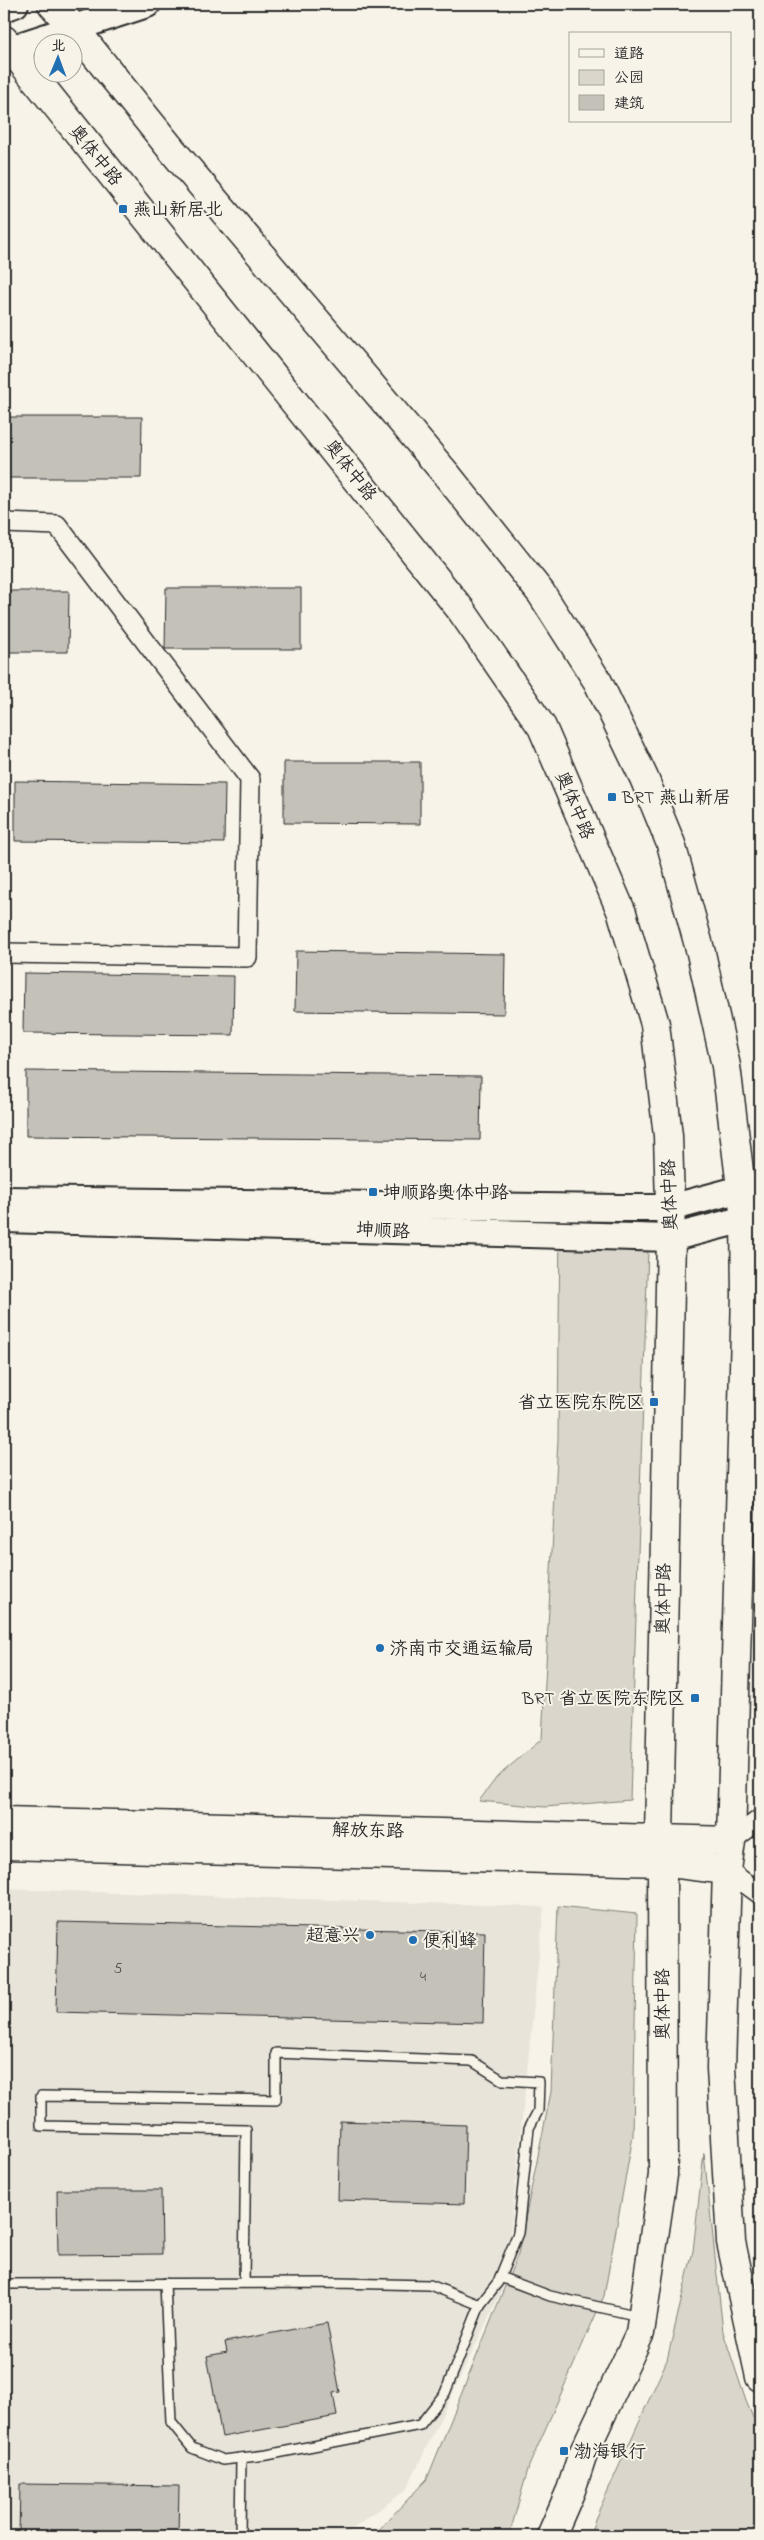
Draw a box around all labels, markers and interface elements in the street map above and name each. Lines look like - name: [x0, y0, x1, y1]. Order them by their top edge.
- north arrow: [32, 32, 82, 82]
- legend: [569, 32, 732, 122]
- text: 北: [51, 36, 65, 57]
- text: 道路: [614, 43, 644, 65]
- text: 公园: [614, 67, 644, 89]
- text: 建筑: [614, 93, 644, 115]
- street label: 奥体中路: [62, 120, 127, 192]
- place label: 燕山新居北: [133, 198, 223, 224]
- marker: 燕山新居北: [117, 203, 129, 215]
- street label: 奥体中路: [317, 435, 382, 508]
- street label: 奥体中路: [547, 768, 599, 844]
- place label: BRT 燕山新居: [621, 786, 731, 812]
- marker: BRT 燕山新居: [606, 791, 618, 803]
- street label: 奥体中路: [657, 1158, 685, 1231]
- place label: 坤顺路奥体中路: [383, 1181, 509, 1207]
- marker: 坤顺路奥体中路: [367, 1186, 379, 1198]
- street label: 坤顺路: [355, 1218, 411, 1246]
- place label: 省立医院东院区: [518, 1391, 644, 1417]
- marker: 省立医院东院区: [648, 1396, 660, 1408]
- street label: 奥体中路: [651, 1563, 679, 1635]
- place label: 济南市交通运输局: [390, 1637, 534, 1663]
- marker: 济南市交通运输局: [374, 1642, 386, 1654]
- place label: BRT 省立医院东院区: [521, 1687, 685, 1713]
- marker: BRT 省立医院东院区: [689, 1692, 701, 1704]
- street label: 解放东路: [332, 1818, 404, 1846]
- place label: 超意兴: [306, 1924, 360, 1950]
- marker: 超意兴: [364, 1929, 376, 1941]
- place label: 便利蜂: [423, 1929, 477, 1955]
- marker: 便利蜂: [407, 1934, 419, 1946]
- house number: 5: [114, 1958, 123, 1980]
- house number: 4: [420, 1966, 426, 1988]
- street label: 奥体中路: [651, 1968, 677, 2040]
- place label: 渤海银行: [574, 2440, 646, 2466]
- marker: 渤海银行: [558, 2445, 570, 2457]

